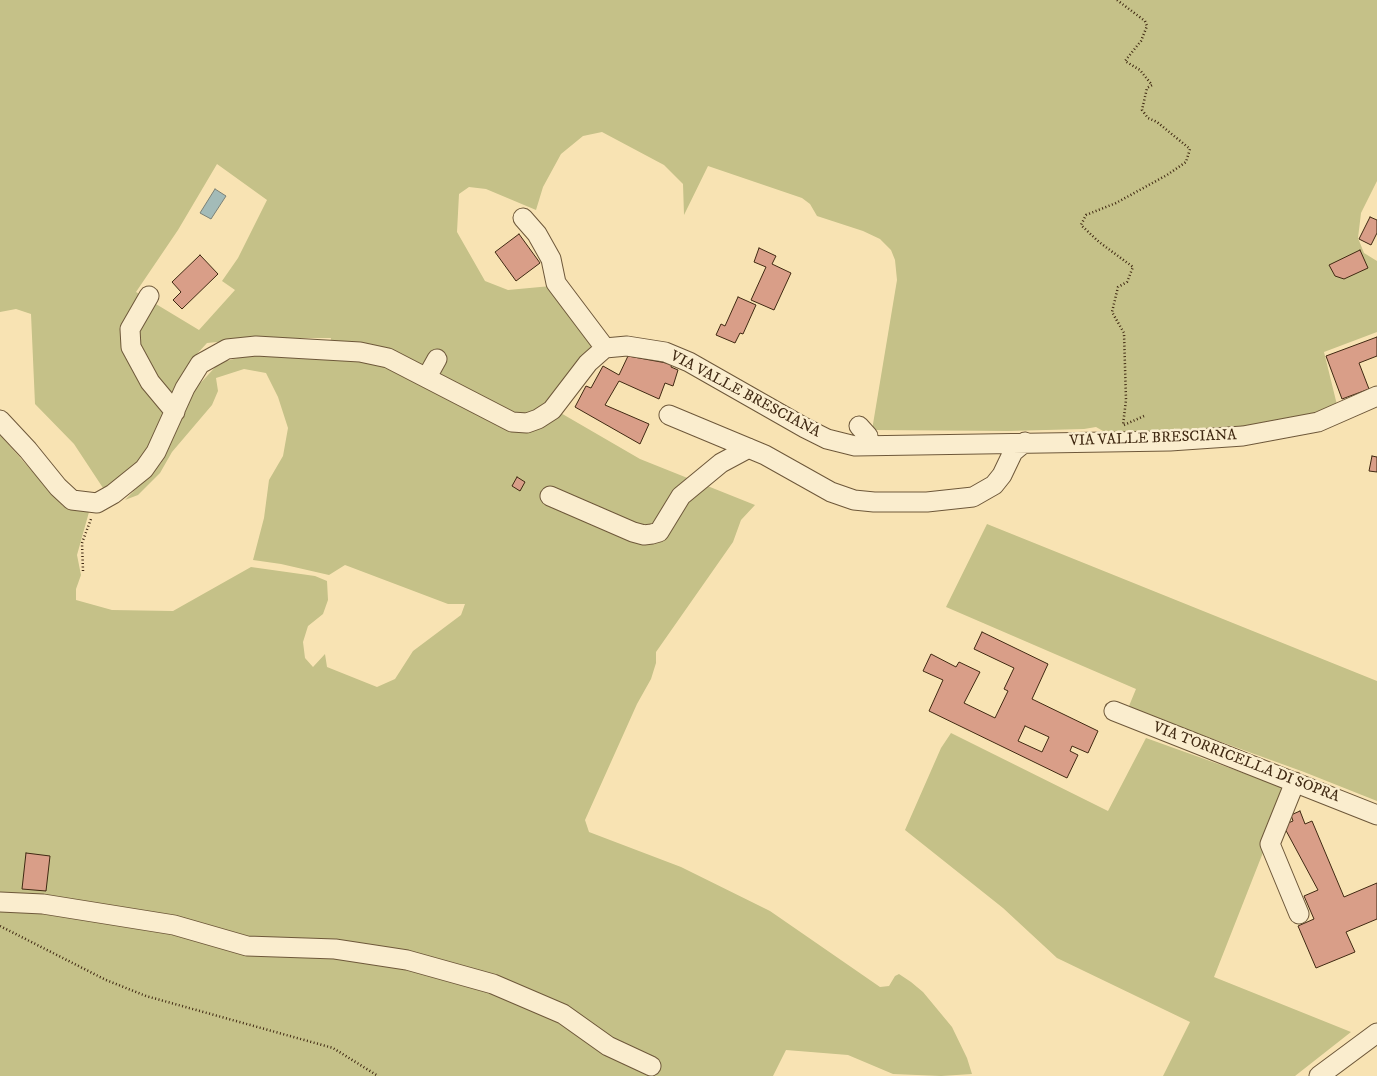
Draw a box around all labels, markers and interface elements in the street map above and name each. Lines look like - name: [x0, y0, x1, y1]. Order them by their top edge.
- street label: VIA VALLE BRESCIANA: [667, 348, 823, 442]
- street label: VIA VALLE BRESCIANA: [1069, 427, 1237, 451]
- street label: VIA TORRICELLA DI SOPRA: [1150, 719, 1342, 807]

